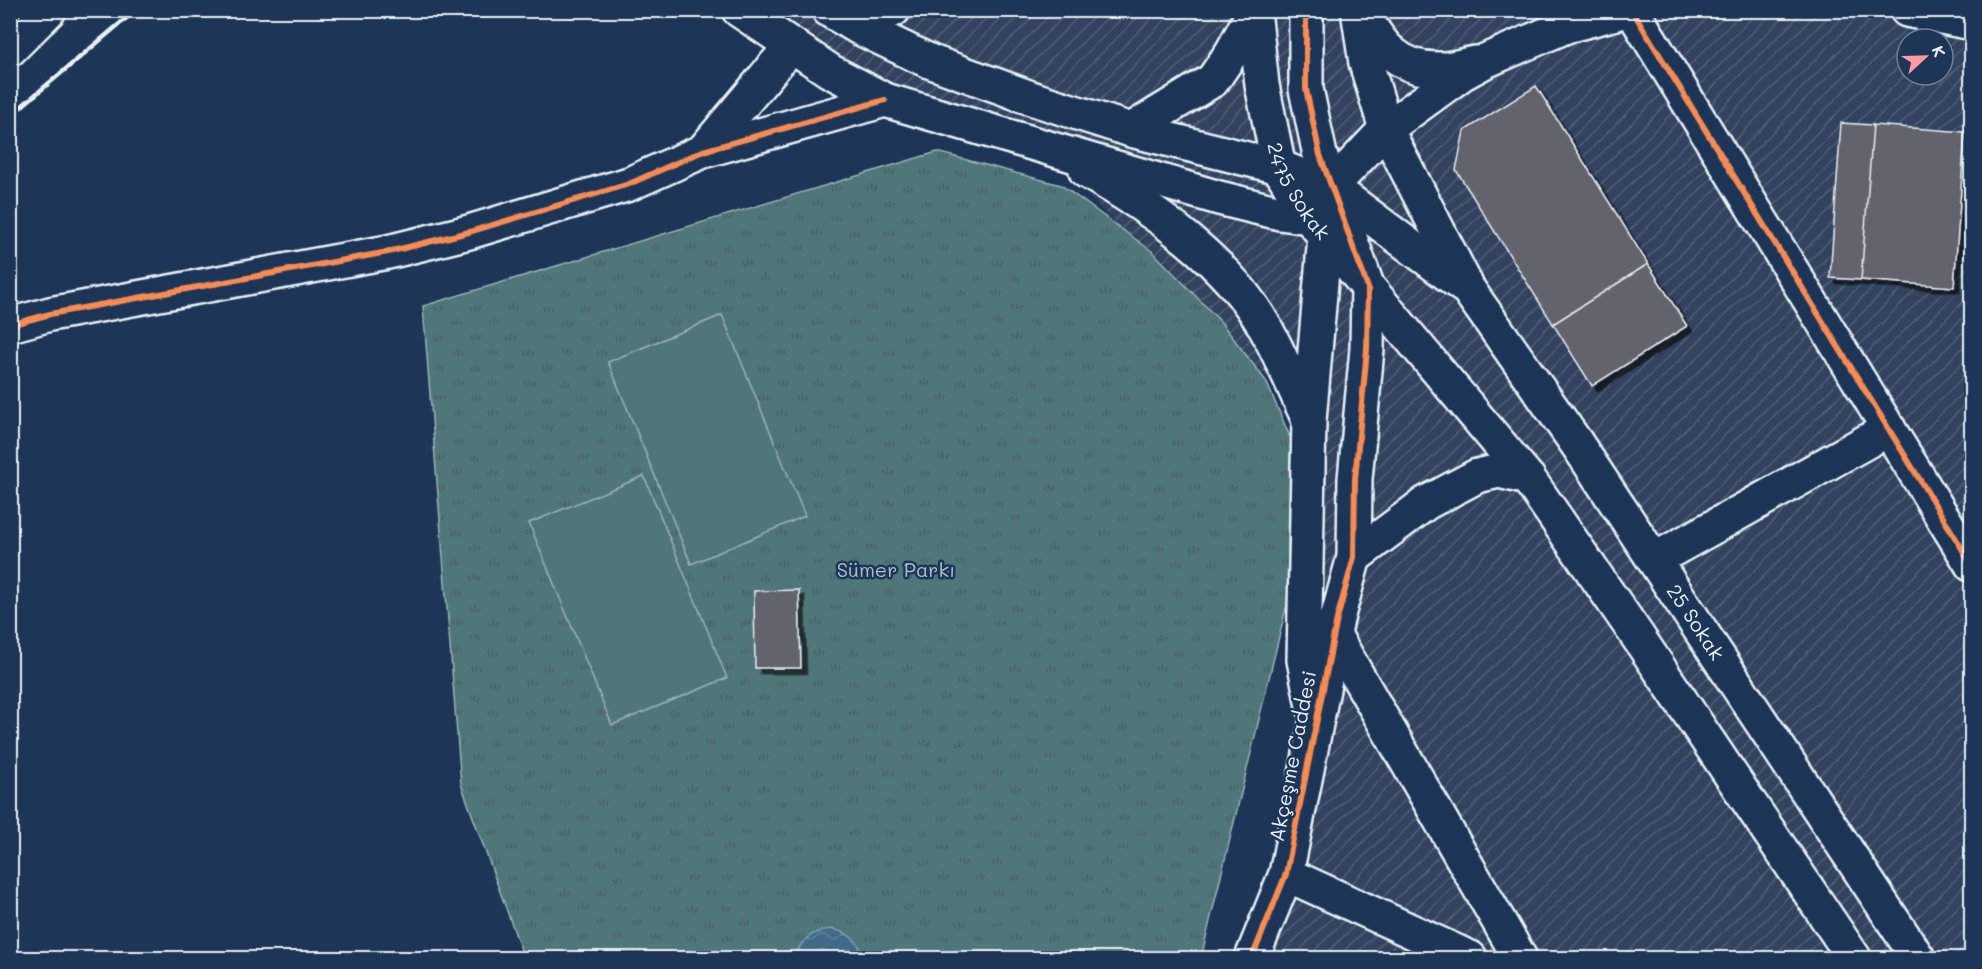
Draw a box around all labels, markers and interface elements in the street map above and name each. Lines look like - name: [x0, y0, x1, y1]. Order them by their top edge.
- north arrow: [1895, 27, 1955, 87]
- text: K: [1928, 42, 1951, 60]
- street label: 2475 Sokak: [1262, 140, 1336, 245]
- park label: Sümer Parkı: [837, 556, 955, 582]
- street label: 25 Sokak: [1662, 579, 1731, 665]
- street label: Akçeşme Caddesi: [1263, 668, 1321, 843]

